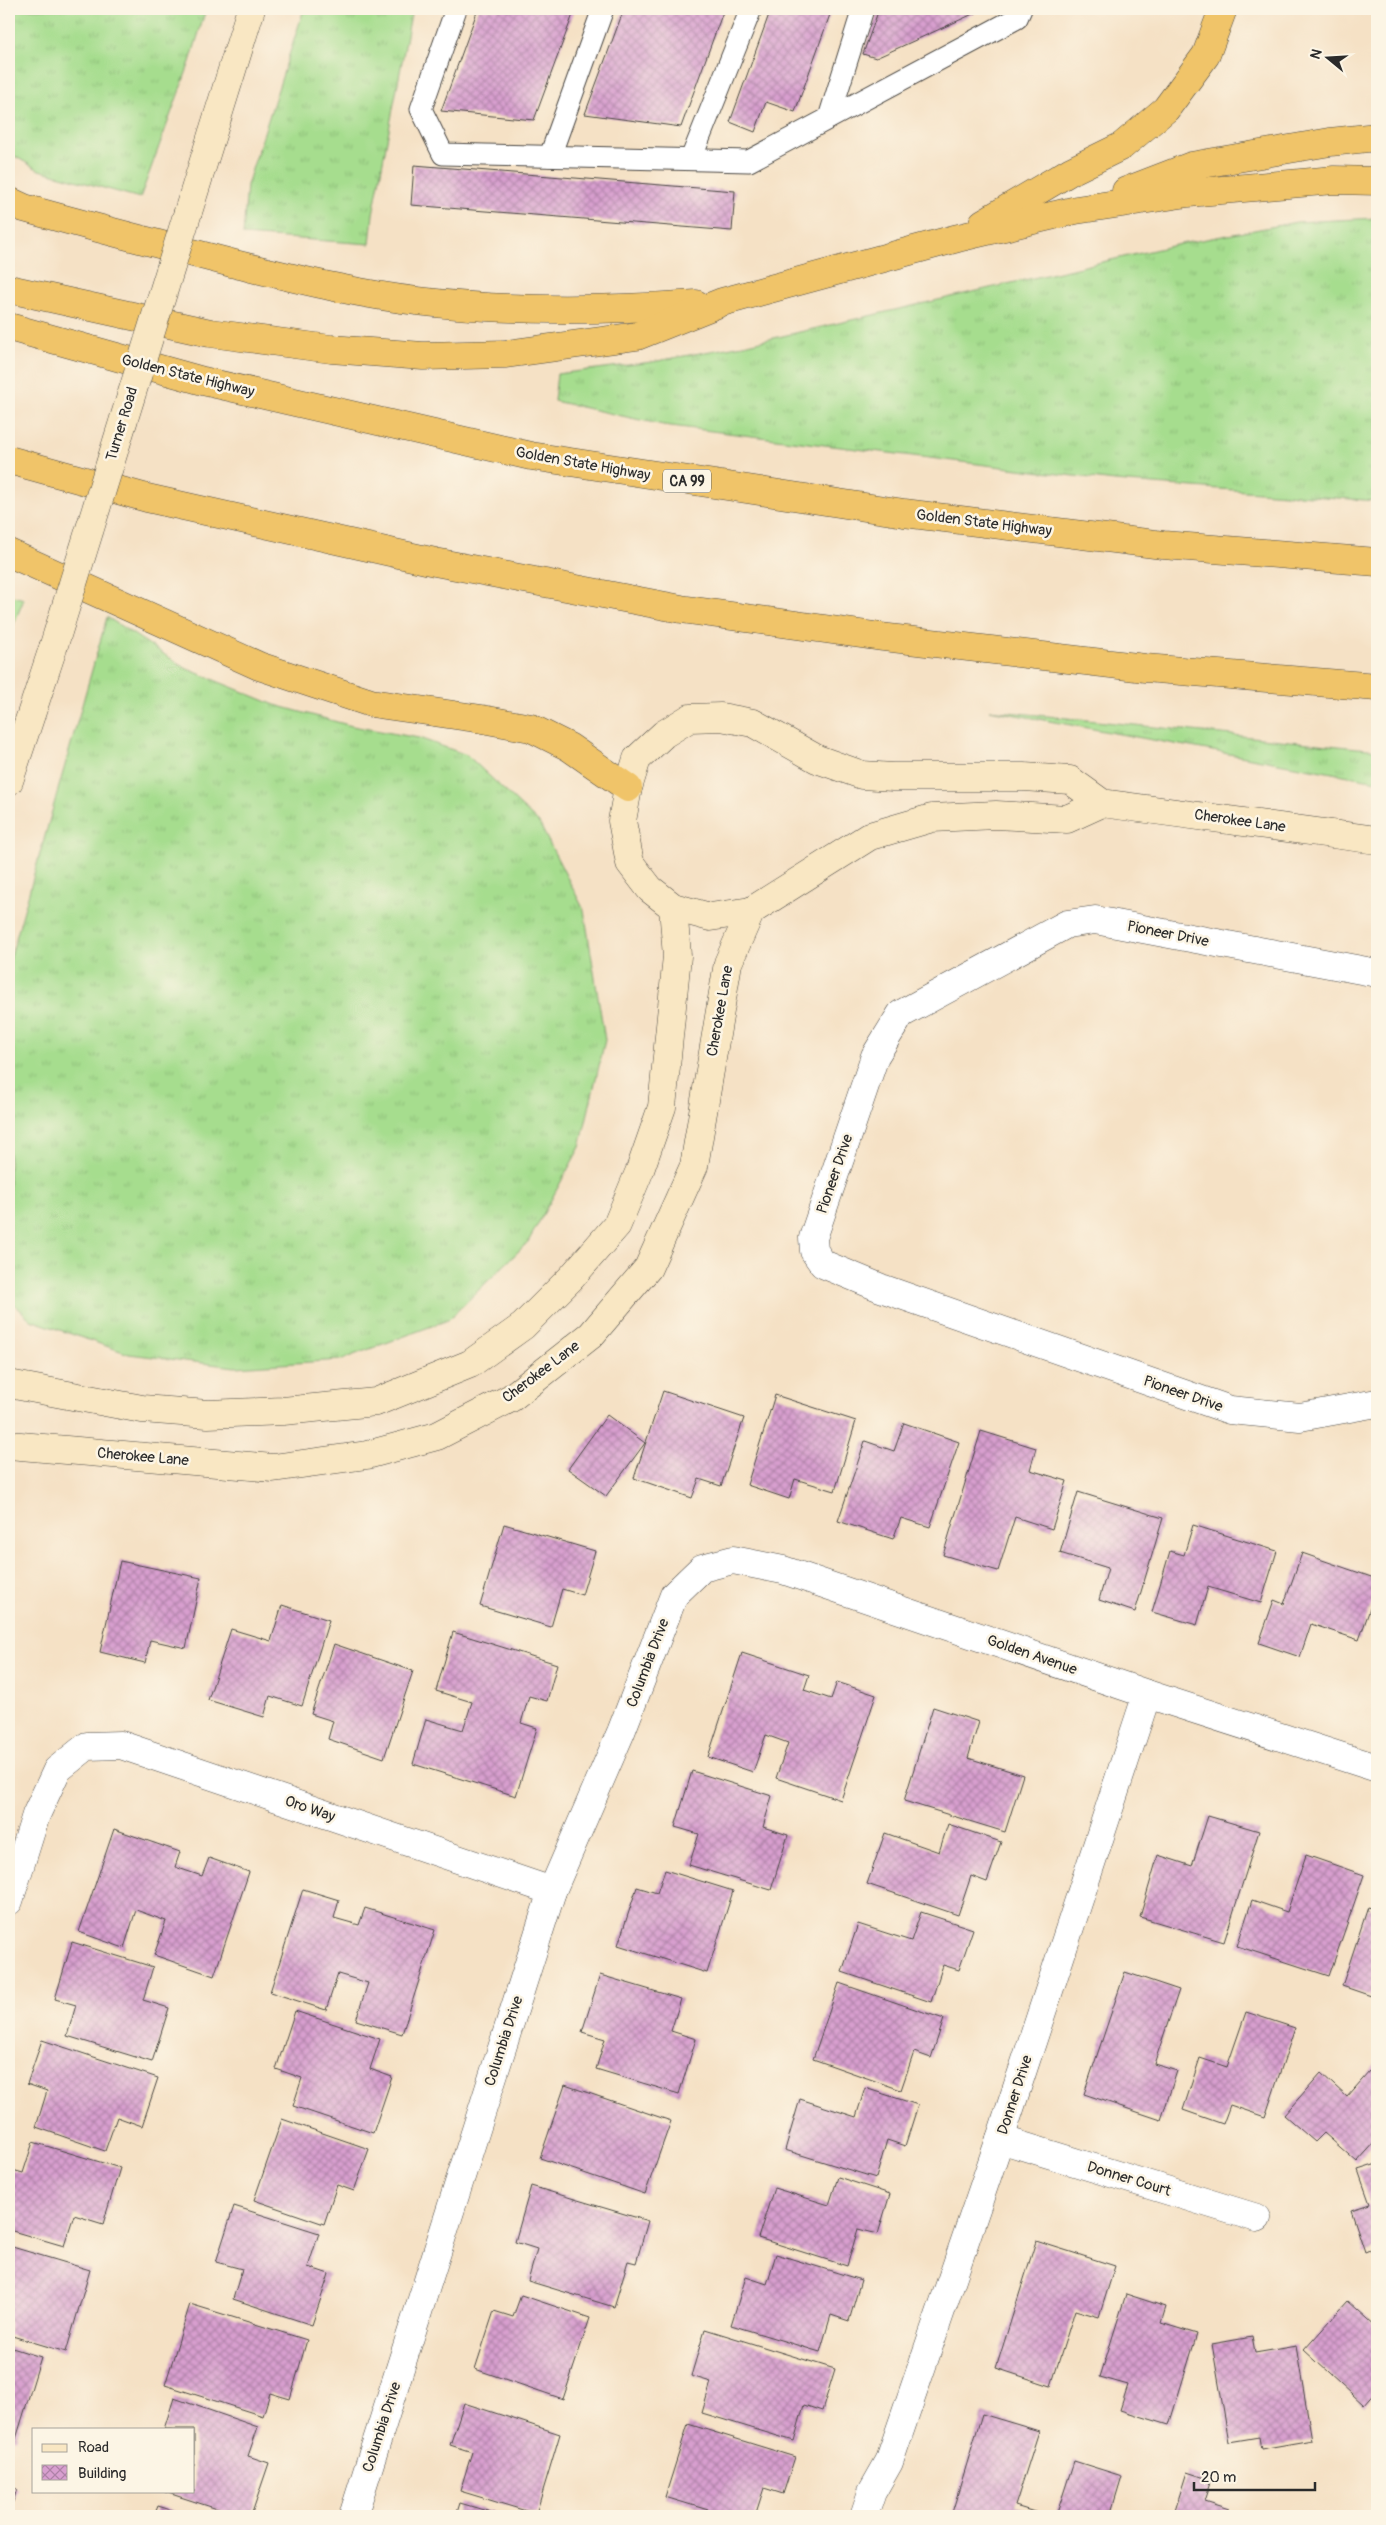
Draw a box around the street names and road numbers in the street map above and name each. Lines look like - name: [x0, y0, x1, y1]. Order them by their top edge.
- street label: Golden State Highway: [120, 350, 257, 402]
- street label: Turner Road: [102, 385, 142, 463]
- street label: Golden State Highway: [514, 443, 652, 485]
- road number: CA 99: [663, 470, 711, 492]
- street label: Golden State Highway: [915, 505, 1053, 541]
- street label: Cherokee Lane: [1193, 805, 1287, 837]
- street label: Pioneer Drive: [1126, 917, 1211, 951]
- street label: Cherokee Lane: [703, 963, 737, 1058]
- street label: Pioneer Drive: [813, 1131, 858, 1216]
- street label: Cherokee Lane: [499, 1336, 584, 1407]
- street label: Pioneer Drive: [1141, 1372, 1226, 1417]
- street label: Cherokee Lane: [96, 1444, 190, 1471]
- street label: Columbia Drive: [622, 1615, 674, 1710]
- street label: Golden Avenue: [984, 1631, 1080, 1679]
- street label: Oro Way: [282, 1792, 338, 1827]
- street label: Columbia Drive: [481, 1993, 528, 2088]
- street label: Donner Drive: [993, 2052, 1037, 2137]
- street label: Donner Court: [1085, 2157, 1174, 2201]
- street label: Columbia Drive: [359, 2379, 406, 2474]

